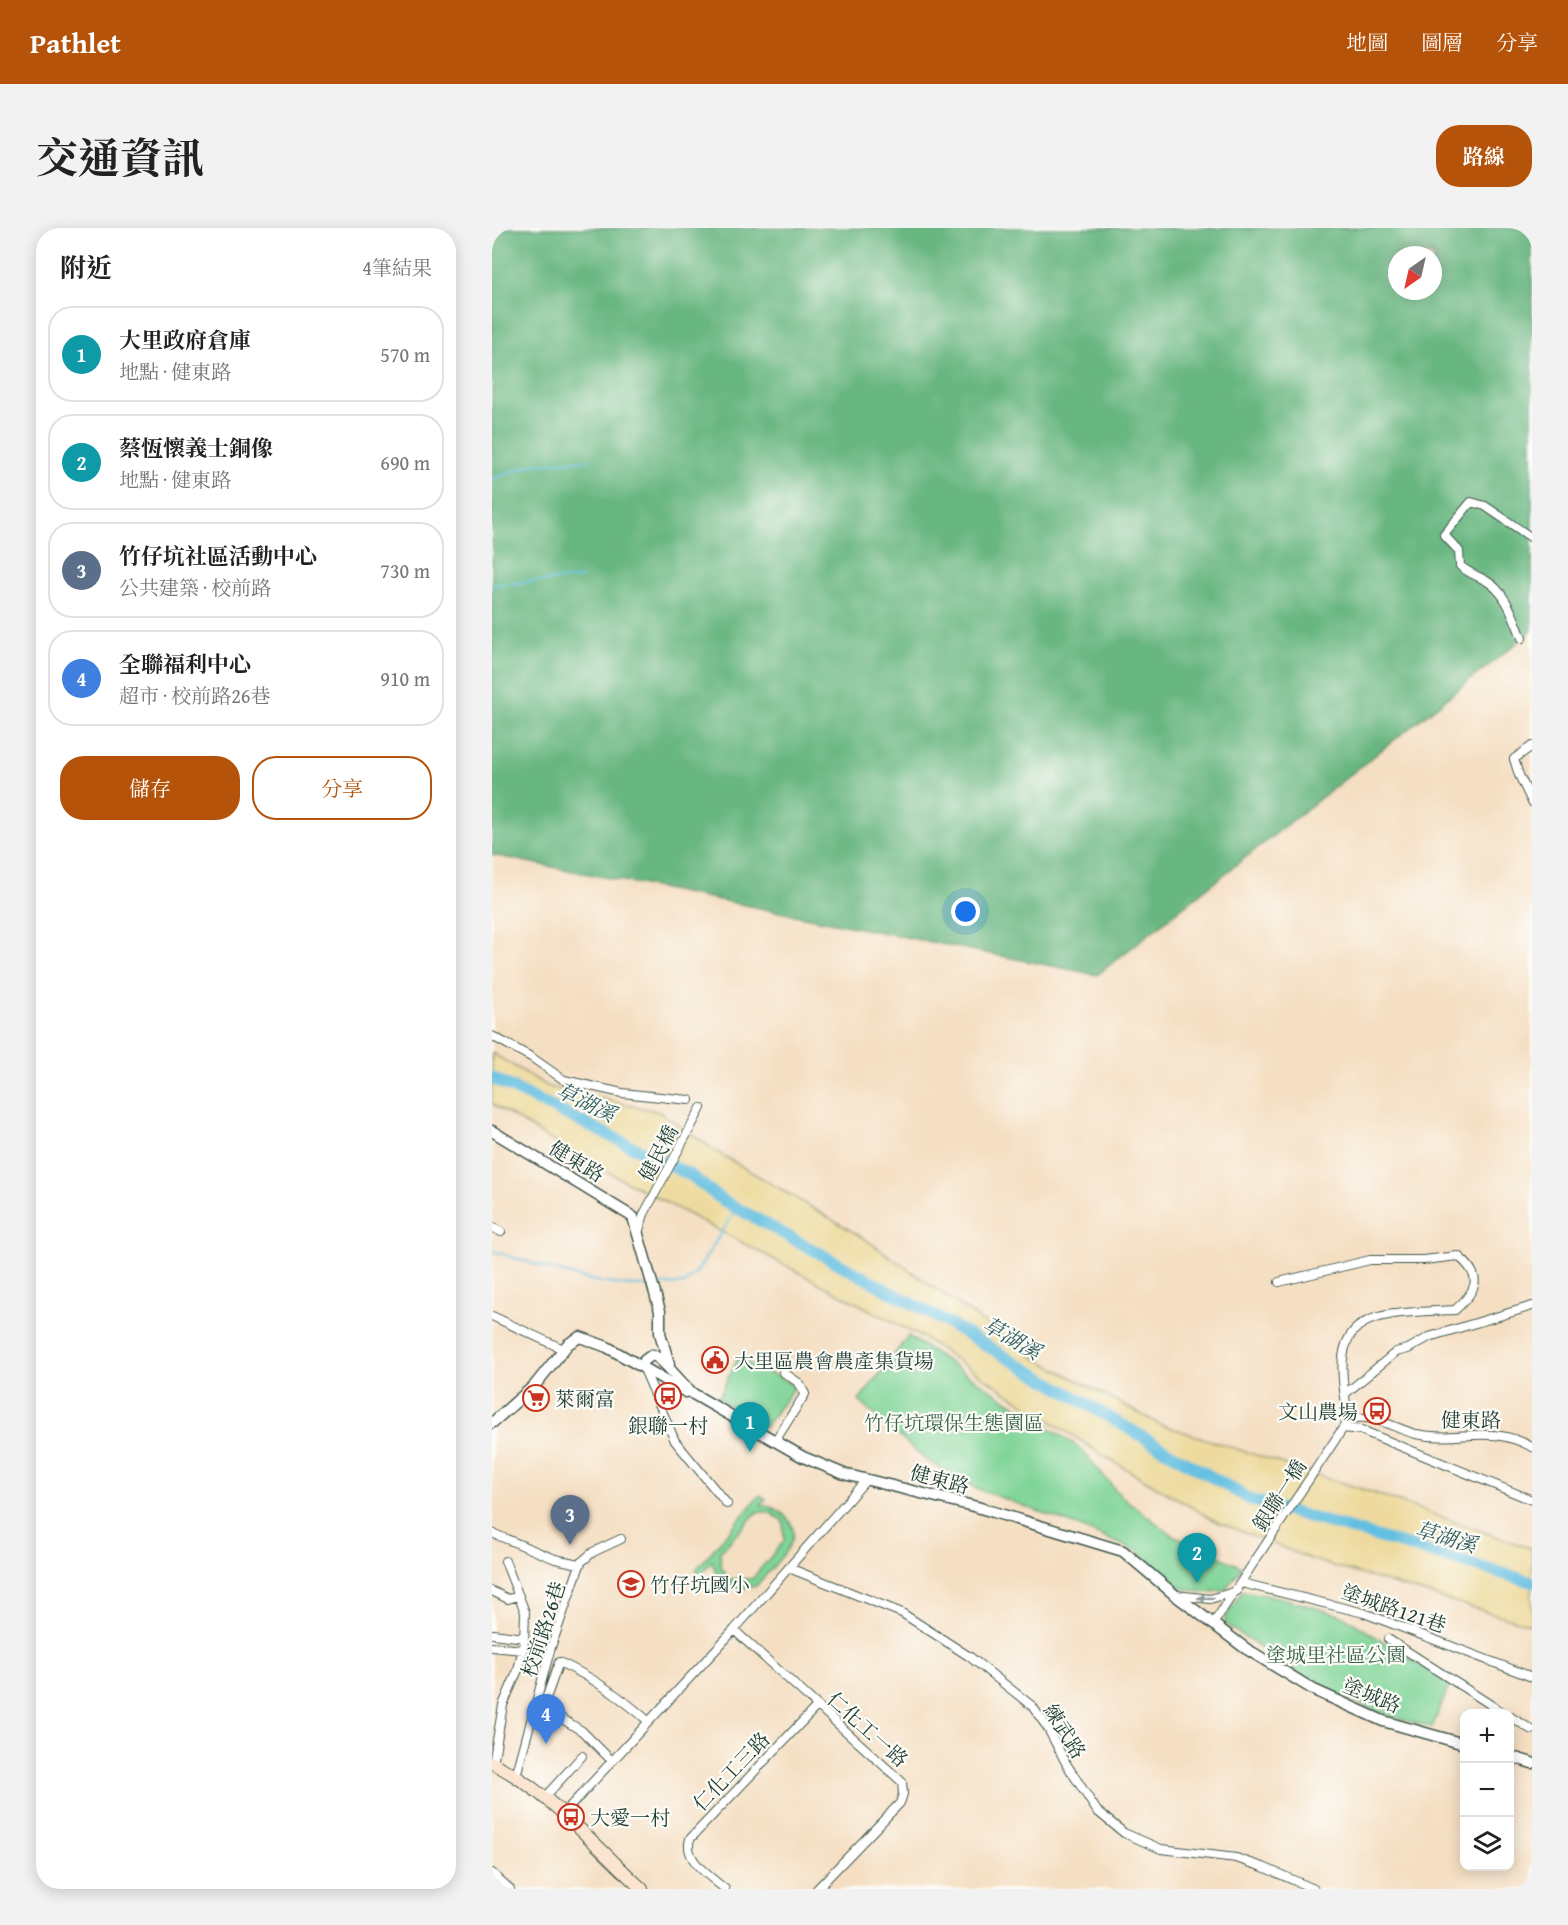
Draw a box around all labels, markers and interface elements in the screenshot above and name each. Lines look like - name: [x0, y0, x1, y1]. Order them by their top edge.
- text: Pathlet: [30, 22, 121, 63]
- text: 地圖: [1346, 27, 1388, 58]
- text: 圖層: [1421, 27, 1463, 58]
- text: 分享: [1496, 27, 1538, 58]
- button: 路線: [1436, 125, 1532, 187]
- text: 交通資訊: [36, 127, 204, 188]
- north arrow: [1388, 246, 1442, 300]
- text: 附近: [60, 248, 112, 287]
- text: 4筆結果: [362, 253, 432, 282]
- text: 大里政府倉庫: [119, 324, 251, 356]
- text: 1: [76, 340, 87, 369]
- text: 570 m: [380, 340, 430, 369]
- text: 地點 · 健東路: [119, 357, 231, 386]
- text: 蔡恆懷義士銅像: [119, 432, 273, 464]
- text: 2: [76, 448, 87, 477]
- text: 690 m: [380, 448, 430, 477]
- text: 地點 · 健東路: [119, 465, 231, 494]
- text: 竹仔坑社區活動中心: [119, 540, 317, 572]
- text: 3: [76, 556, 87, 585]
- text: 730 m: [380, 556, 430, 585]
- text: 公共建築 · 校前路: [119, 573, 271, 602]
- text: 全聯福利中心: [119, 648, 251, 680]
- text: 4: [76, 664, 87, 693]
- text: 910 m: [380, 664, 430, 693]
- text: 超市 · 校前路26巷: [119, 681, 270, 710]
- button: 儲存: [60, 756, 240, 820]
- button: 分享: [252, 756, 432, 820]
- your location: [951, 897, 980, 926]
- water label: 草湖溪: [551, 1074, 623, 1131]
- street label: 健民橋: [631, 1120, 685, 1186]
- street label: 健東路: [544, 1133, 610, 1189]
- water label: 草湖溪: [977, 1309, 1049, 1368]
- public building icon: 大里區農會農產集貨場: [700, 1345, 730, 1375]
- place label: 大里區農會農產集貨場: [734, 1346, 934, 1375]
- bus stop icon: 銀聯一村: [653, 1381, 683, 1411]
- supermarket icon: 萊爾富: [521, 1383, 551, 1413]
- place label: 萊爾富: [555, 1384, 615, 1413]
- bus stop icon: 文山農場: [1362, 1396, 1392, 1426]
- place label: 文山農場: [1278, 1397, 1358, 1426]
- pin: 1: [730, 1402, 770, 1452]
- street label: 健東路: [1441, 1405, 1501, 1434]
- park label: 竹仔坑環保生態園區: [864, 1408, 1044, 1437]
- place label: 銀聯一村: [628, 1411, 708, 1440]
- street label: 銀聯一橋: [1245, 1454, 1313, 1536]
- street label: 健東路: [907, 1457, 973, 1501]
- pin: 3: [550, 1496, 590, 1545]
- water label: 草湖溪: [1411, 1513, 1482, 1561]
- pin: 2: [1178, 1534, 1216, 1583]
- school or university icon: 竹仔坑國小: [616, 1569, 646, 1599]
- place label: 竹仔坑國小: [650, 1570, 750, 1599]
- street label: 校前路26巷: [514, 1577, 572, 1681]
- street label: 塗城路121巷: [1338, 1577, 1450, 1639]
- one-way arrow: [1197, 1593, 1216, 1603]
- park label: 塗城里社區公園: [1266, 1640, 1406, 1669]
- street label: 塗城路: [1339, 1670, 1405, 1720]
- street label: 仁化工一路: [821, 1685, 915, 1773]
- pin: 4: [526, 1694, 566, 1744]
- street label: 練武路: [1037, 1698, 1093, 1764]
- map controls: [1460, 1709, 1514, 1871]
- button: +: [1460, 1709, 1514, 1763]
- street label: 仁化工三路: [686, 1725, 776, 1817]
- button: −: [1460, 1763, 1514, 1817]
- bus stop icon: 大愛一村: [556, 1802, 586, 1832]
- place label: 大愛一村: [590, 1803, 670, 1832]
- button: layers: [1460, 1817, 1514, 1871]

